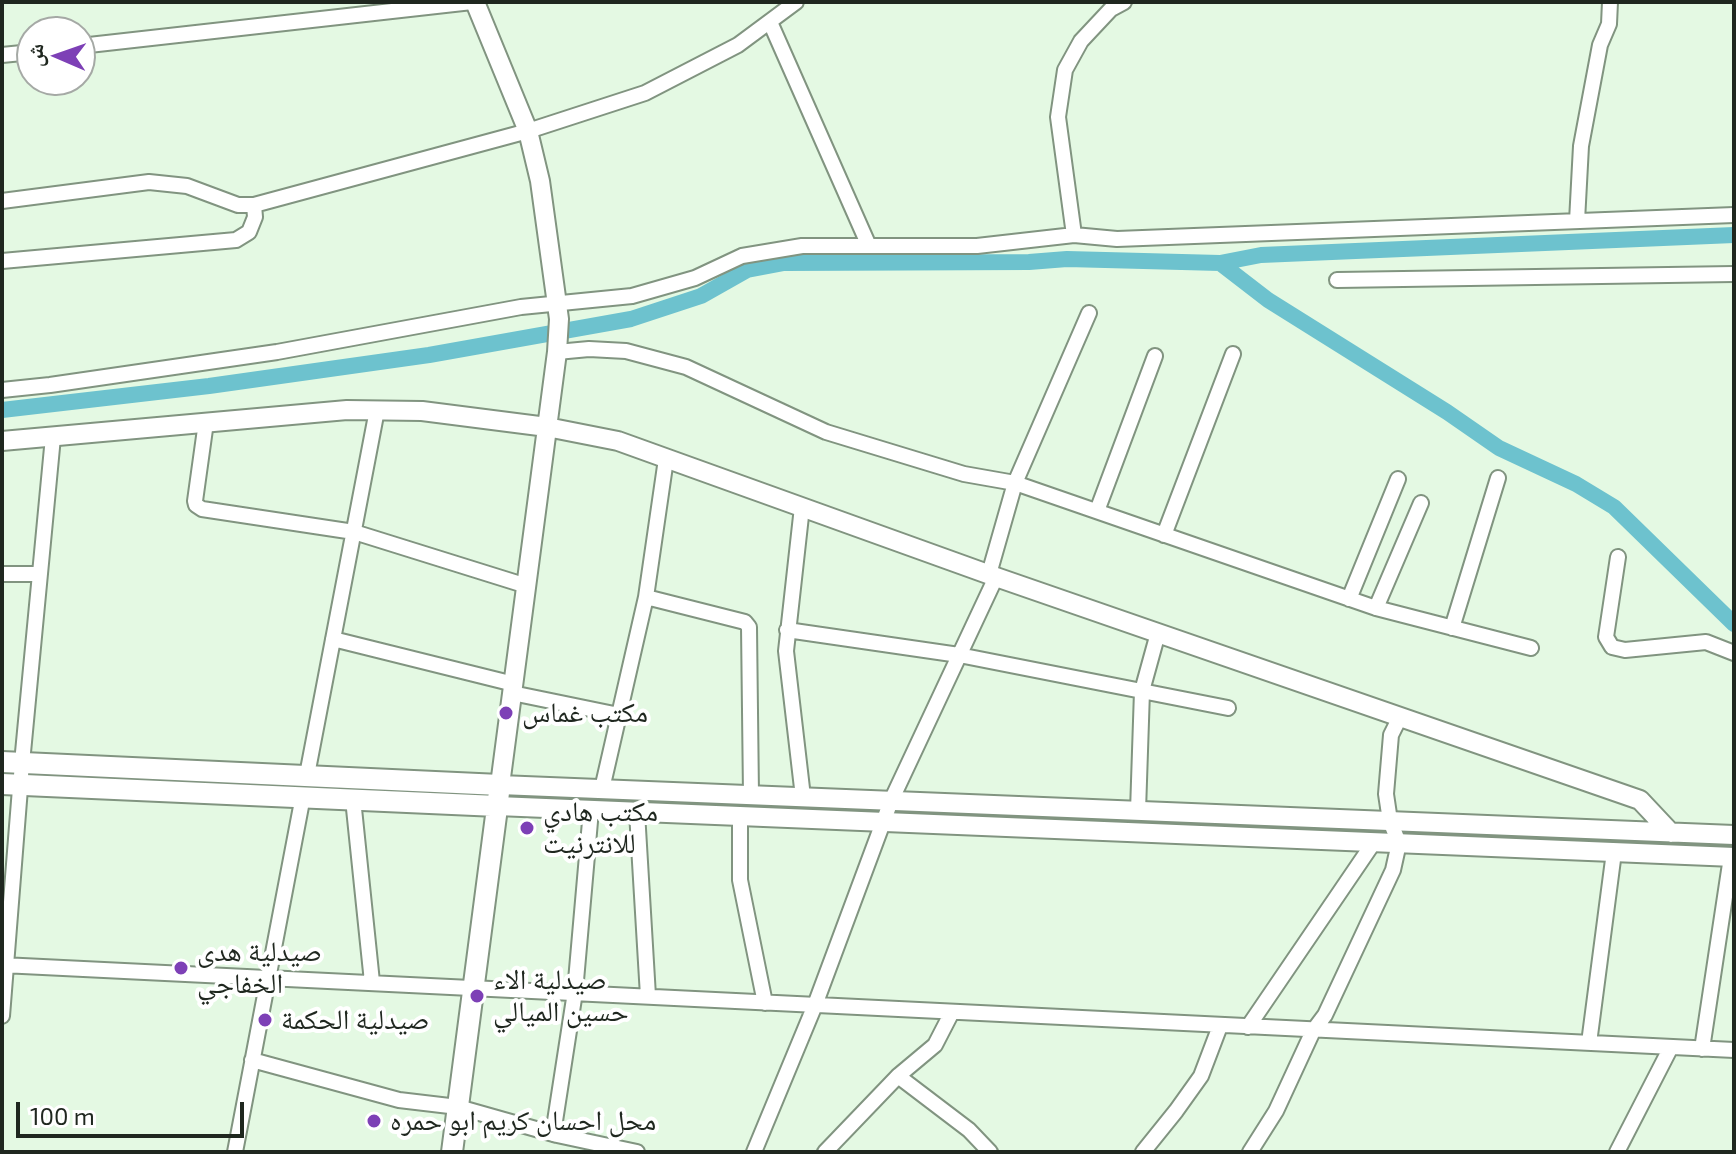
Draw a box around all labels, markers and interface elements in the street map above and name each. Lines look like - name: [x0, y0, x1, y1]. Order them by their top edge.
- north arrow: [16, 16, 96, 96]
- text: ش: [21, 43, 47, 67]
- place label: مكتب غماس: [522, 696, 648, 730]
- marker: مكتب غماس: [497, 704, 515, 722]
- place label: مكتب هادي للانترنيت: [543, 795, 658, 861]
- marker: مكتب هادي للانترنيت: [518, 819, 536, 837]
- place label: صيدلية هدى الخفاجي: [197, 935, 322, 1001]
- marker: صيدلية هدى الخفاجي: [172, 959, 190, 977]
- place label: صيدلية الاء حسين الميالي: [493, 963, 629, 1029]
- marker: صيدلية الاء حسين الميالي: [468, 987, 486, 1005]
- place label: صيدلية الحكمة: [281, 1003, 430, 1037]
- marker: صيدلية الحكمة: [256, 1011, 274, 1029]
- scale bar: [20, 1086, 248, 1136]
- text: 100 m: [30, 1101, 95, 1130]
- place label: محل احسان كريم ابو حمره: [390, 1104, 656, 1138]
- marker: محل احسان كريم ابو حمره: [365, 1112, 383, 1130]

